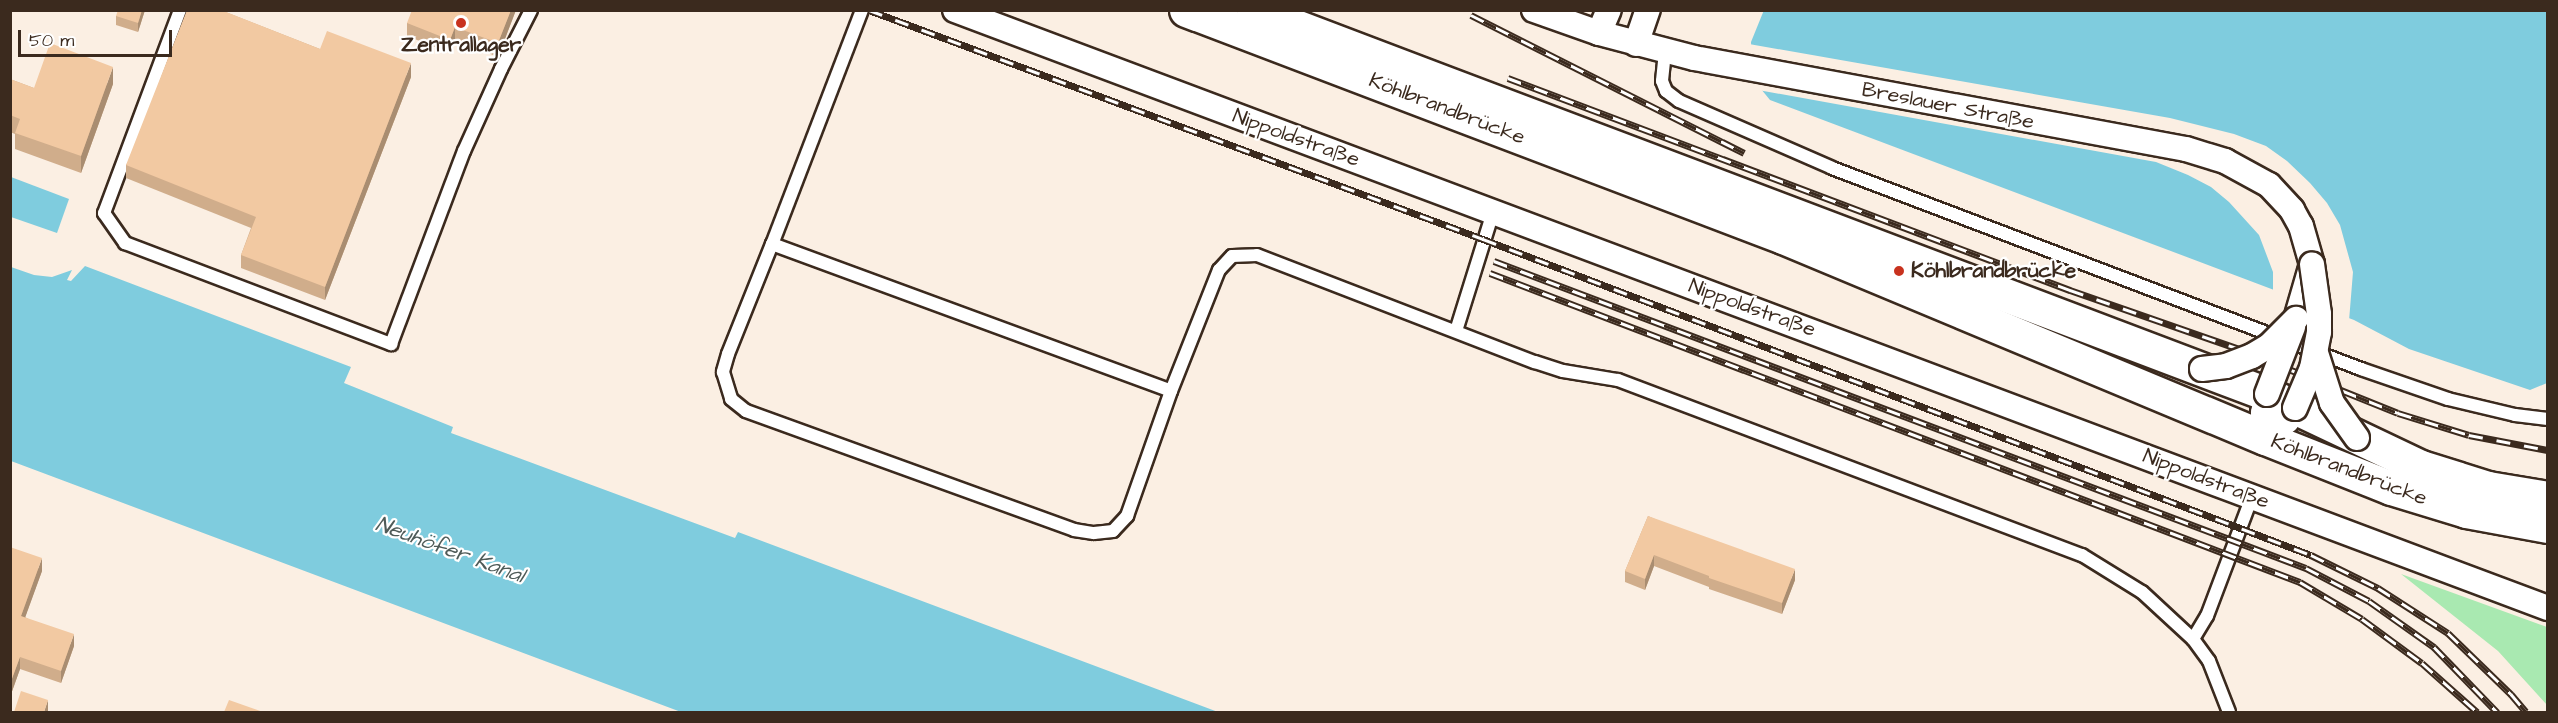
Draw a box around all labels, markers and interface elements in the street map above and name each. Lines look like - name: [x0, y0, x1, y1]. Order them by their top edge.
- marker: Zentrallager: [454, 16, 468, 30]
- scale bar: [21, 18, 176, 56]
- text: 50 m: [29, 28, 74, 53]
- place label: Zentrallager: [401, 32, 521, 58]
- street label: Köhlbrandbrücke: [1365, 68, 1529, 150]
- street label: Breslauer Straße: [1860, 77, 2036, 135]
- street label: Nippoldstraße: [1229, 103, 1363, 173]
- place label: Köhlbrandbrücke: [1911, 258, 2076, 284]
- marker: Köhlbrandbrücke: [1892, 264, 1906, 278]
- street label: Nippoldstraße: [1685, 273, 1819, 343]
- street label: Köhlbrandbrücke: [2267, 429, 2431, 511]
- street label: Nippoldstraße: [2139, 443, 2273, 515]
- water label: Neuhöfer Kanal: [372, 511, 528, 589]

